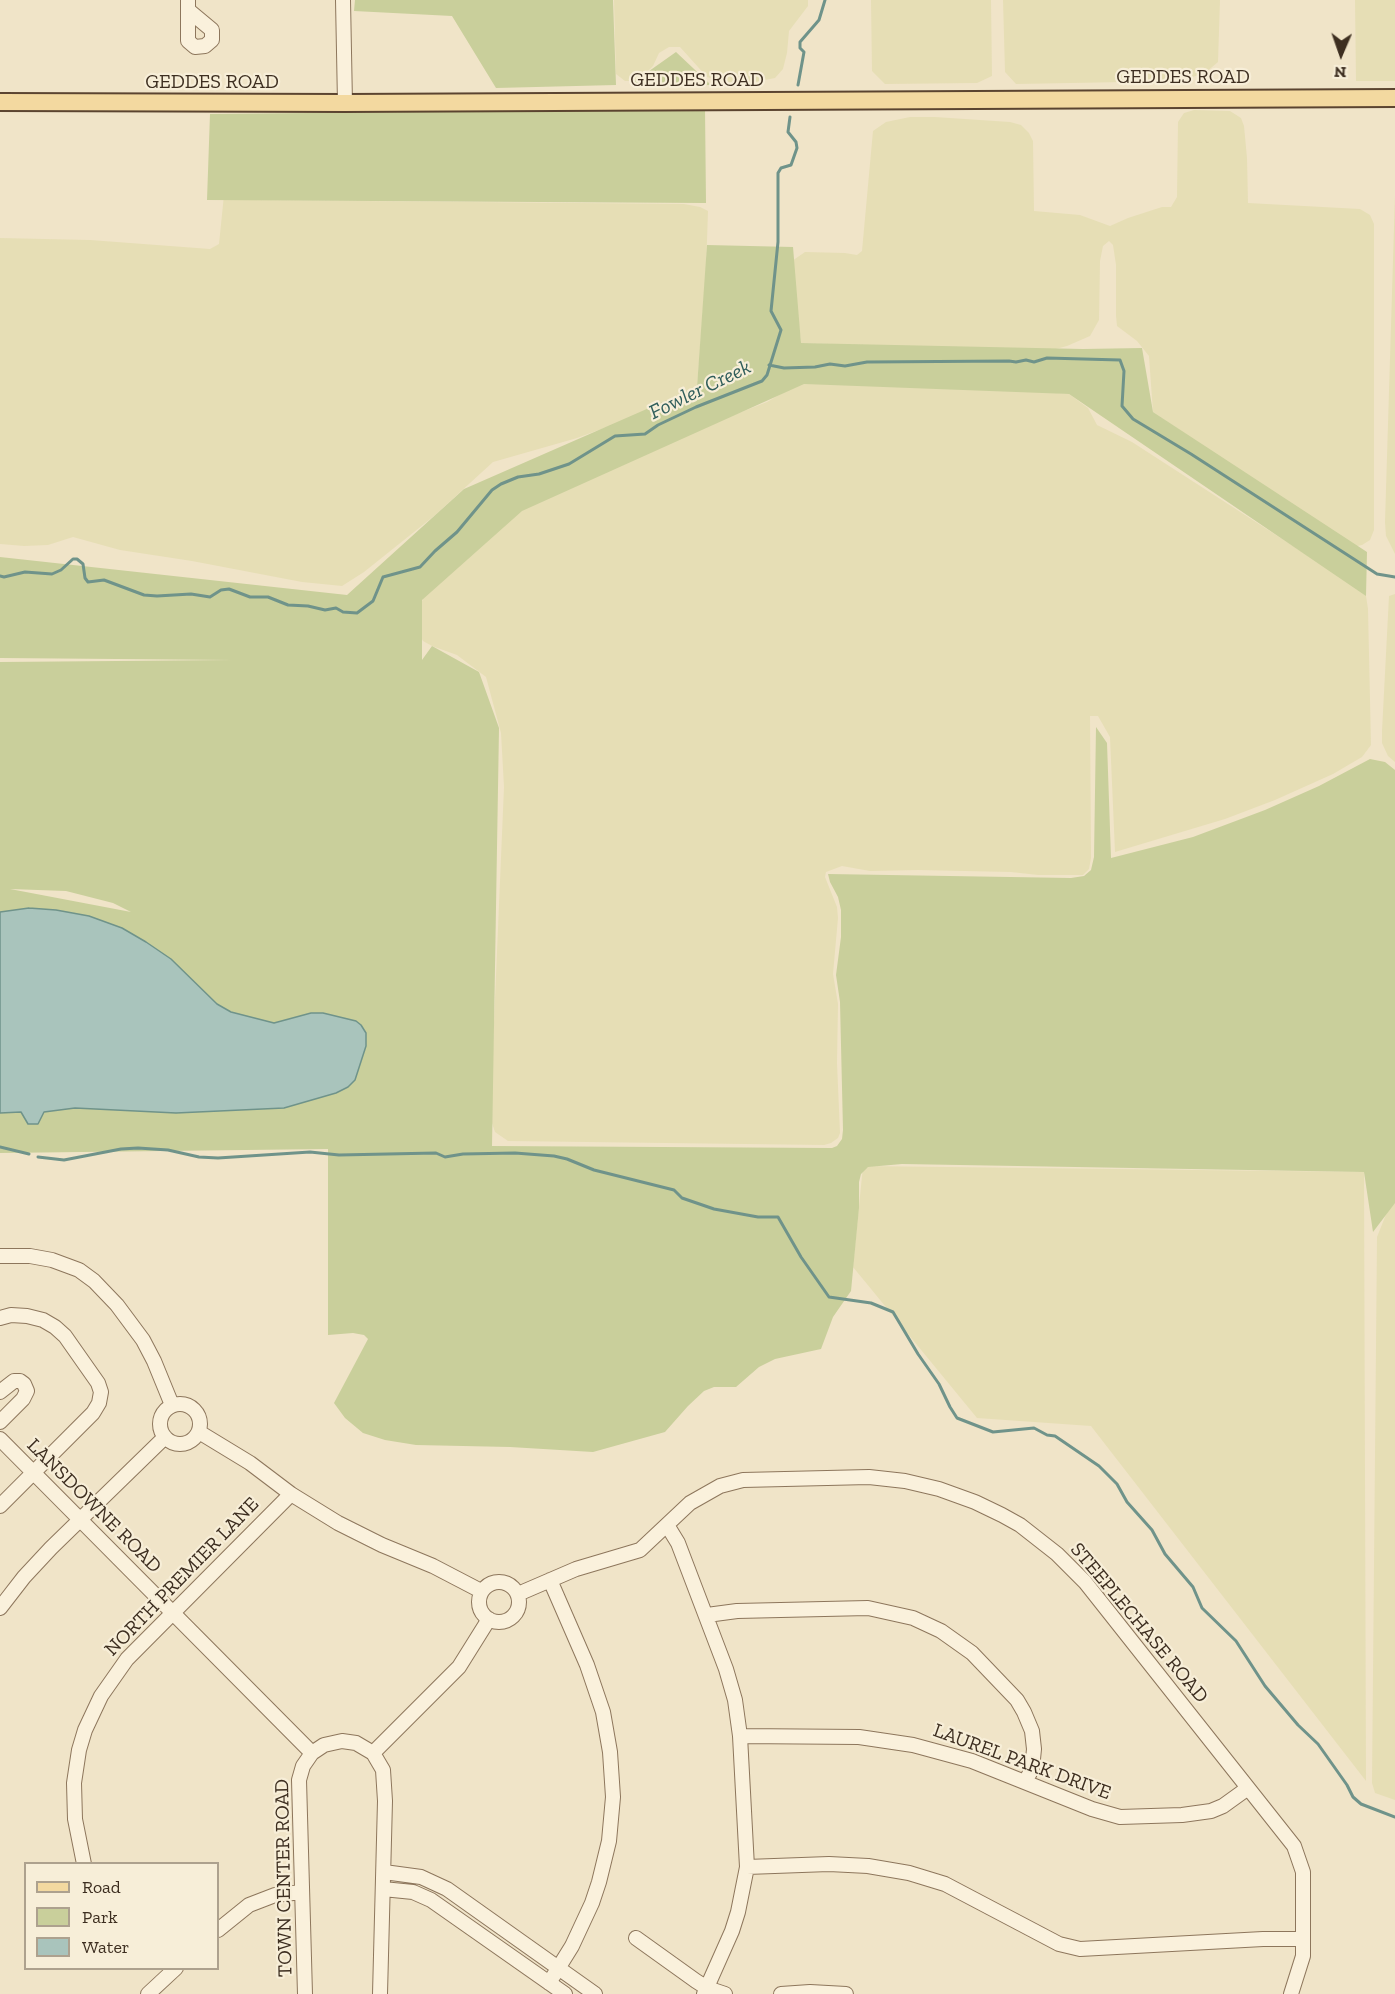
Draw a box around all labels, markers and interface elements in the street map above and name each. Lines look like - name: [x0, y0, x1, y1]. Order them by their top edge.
- north arrow: [1311, 24, 1371, 84]
- text: N: [1334, 63, 1347, 82]
- street label: GEDDES ROAD: [1116, 65, 1250, 89]
- street label: GEDDES ROAD: [630, 68, 764, 92]
- street label: GEDDES ROAD: [145, 70, 279, 94]
- water label: Fowler Creek: [645, 355, 755, 425]
- street label: LANSDOWNE ROAD: [22, 1434, 166, 1578]
- street label: NORTH PREMIER LANE: [100, 1493, 264, 1661]
- street label: STEEPLECHASE ROAD: [1065, 1538, 1213, 1708]
- street label: LAUREL PARK DRIVE: [930, 1719, 1114, 1805]
- street label: TOWN CENTER ROAD: [270, 1779, 298, 1977]
- legend: [24, 1862, 219, 1970]
- text: Road: [82, 1876, 121, 1898]
- text: Park: [82, 1906, 118, 1928]
- text: Water: [82, 1936, 129, 1958]

